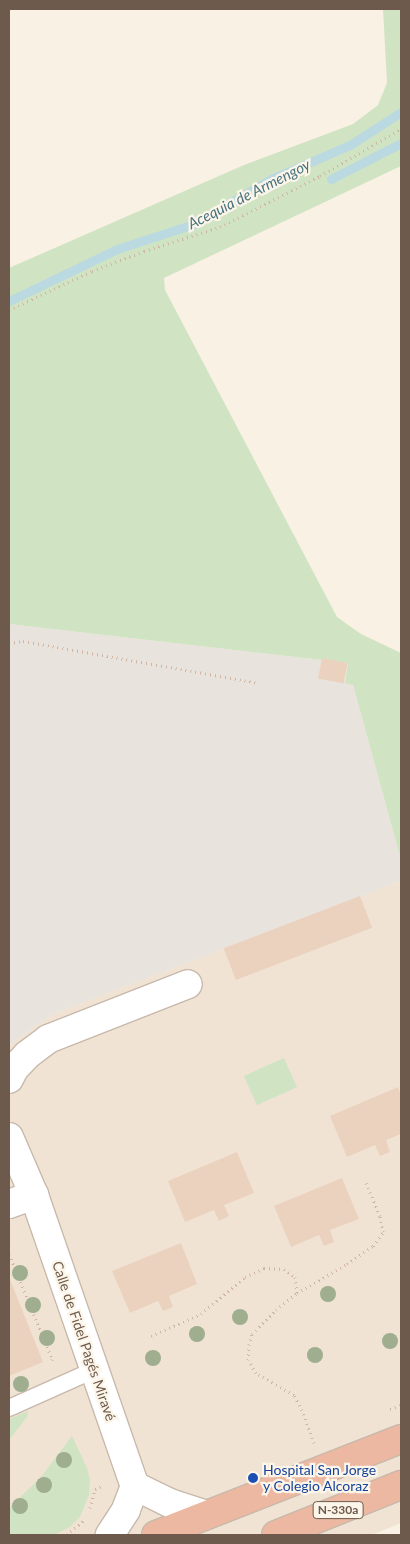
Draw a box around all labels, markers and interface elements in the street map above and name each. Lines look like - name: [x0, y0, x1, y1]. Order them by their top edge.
- water label: Acequia de Armengoy: [185, 155, 313, 233]
- street label: Calle de Fidel Pagés Miravé: [49, 1259, 119, 1423]
- place label: Hospital San Jorge y Colegio Alcoraz: [263, 1462, 376, 1494]
- marker: Hospital San Jorge y Colegio Alcoraz: [247, 1472, 259, 1484]
- road number: N-330a: [312, 1500, 364, 1520]

